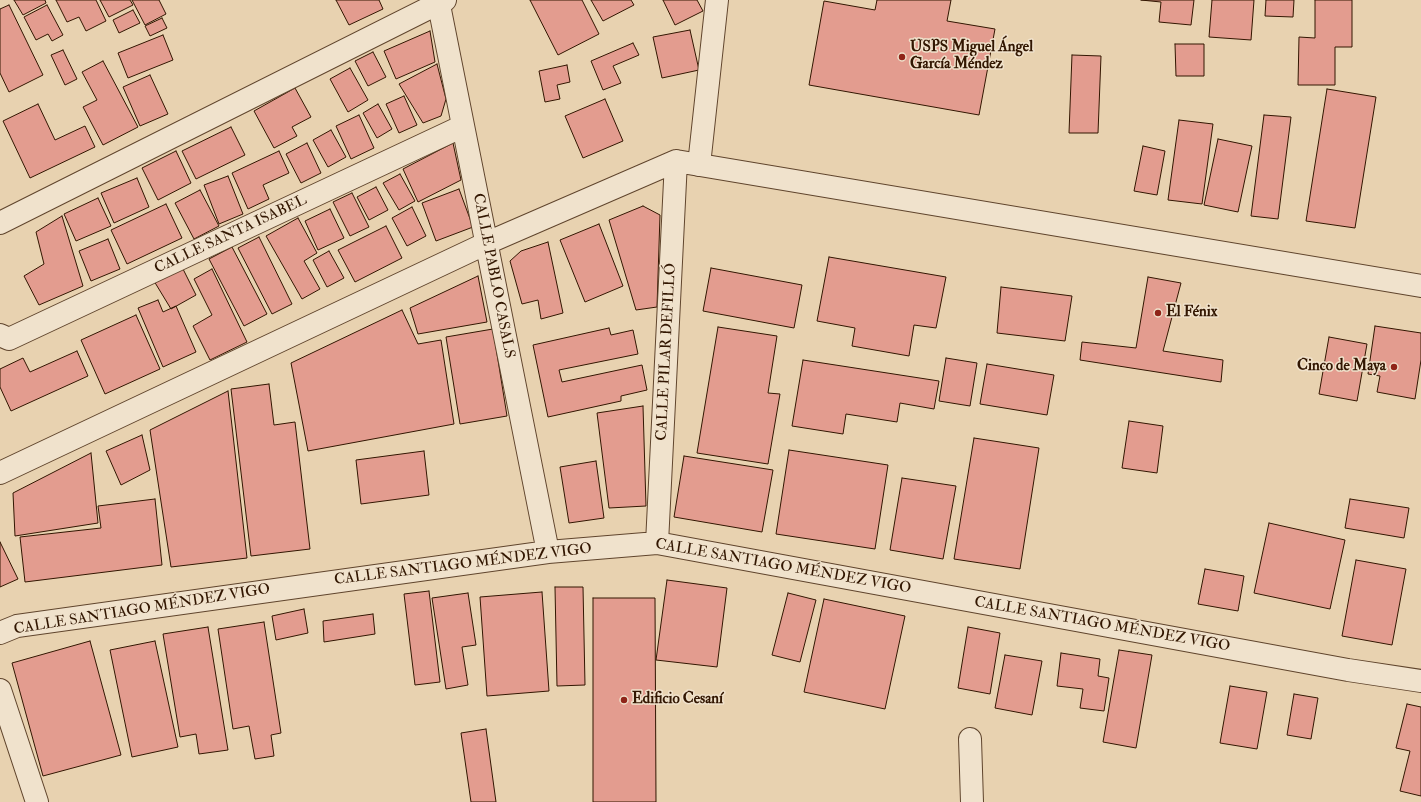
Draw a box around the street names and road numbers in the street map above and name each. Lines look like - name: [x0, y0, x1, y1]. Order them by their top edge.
- street label: CALLE SANTA ISABEL: [152, 192, 310, 278]
- street label: CALLE PABLO CASALS: [468, 192, 518, 360]
- street label: CALLE PILAR DEFILLÓ: [653, 263, 681, 441]
- street label: CALLE SANTIAGO MÉNDEZ VIGO: [654, 536, 912, 598]
- street label: CALLE SANTIAGO MÉNDEZ VIGO: [333, 540, 593, 590]
- street label: CALLE SANTIAGO MÉNDEZ VIGO: [12, 581, 272, 639]
- street label: CALLE SANTIAGO MÉNDEZ VIGO: [973, 594, 1231, 656]

